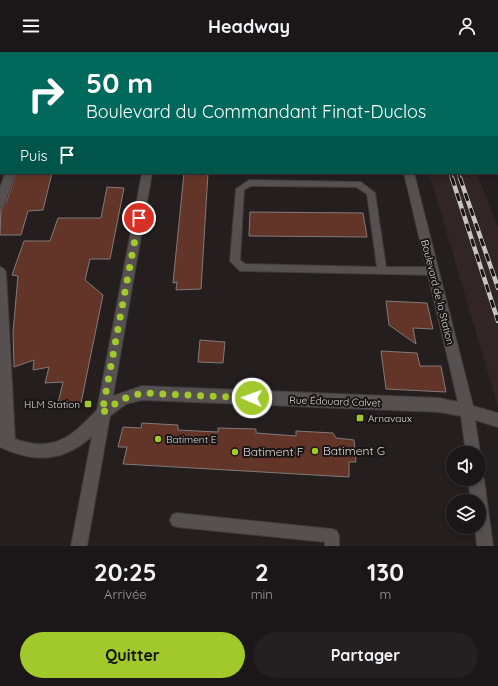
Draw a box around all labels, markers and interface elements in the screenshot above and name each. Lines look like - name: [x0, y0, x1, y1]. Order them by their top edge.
- icon: menu: [20, 15, 42, 37]
- text: Headway: [208, 15, 290, 38]
- icon: person: [456, 15, 478, 37]
- text: 50 m: [86, 65, 153, 100]
- icon: right: [20, 68, 72, 120]
- text: Boulevard du Commandant Finat-Duclos: [86, 100, 426, 123]
- icon: arrive: [56, 144, 78, 166]
- text: Puis: [20, 146, 48, 165]
- pin: [122, 201, 156, 235]
- icon: arrive: [128, 207, 150, 229]
- street label: Boulevard de la Station: [418, 238, 457, 346]
- position arrow: [231, 377, 273, 419]
- street label: Rue Édouard Calvet: [289, 393, 382, 410]
- place label: HLM Station: [24, 398, 80, 411]
- marker: HLM Station: [83, 399, 93, 409]
- place label: Arnavaux: [368, 412, 412, 425]
- marker: Arnavaux: [355, 413, 365, 423]
- place label: Batiment E: [166, 433, 217, 446]
- marker: Batiment E: [153, 434, 163, 444]
- place label: Batiment G: [323, 443, 385, 458]
- place label: Batiment F: [243, 444, 304, 459]
- marker: Batiment G: [310, 446, 320, 456]
- map controls: [446, 446, 486, 534]
- button: sound: [446, 446, 486, 486]
- marker: Batiment F: [230, 447, 240, 457]
- button: layers: [446, 494, 486, 534]
- text: 20:25: [94, 557, 157, 587]
- text: 2: [255, 557, 269, 587]
- text: 130: [367, 557, 404, 587]
- text: Arrivée: [104, 586, 147, 602]
- text: min: [251, 586, 273, 602]
- text: m: [379, 586, 391, 602]
- button: Quitter: [20, 632, 245, 678]
- button: Partager: [253, 632, 478, 678]

